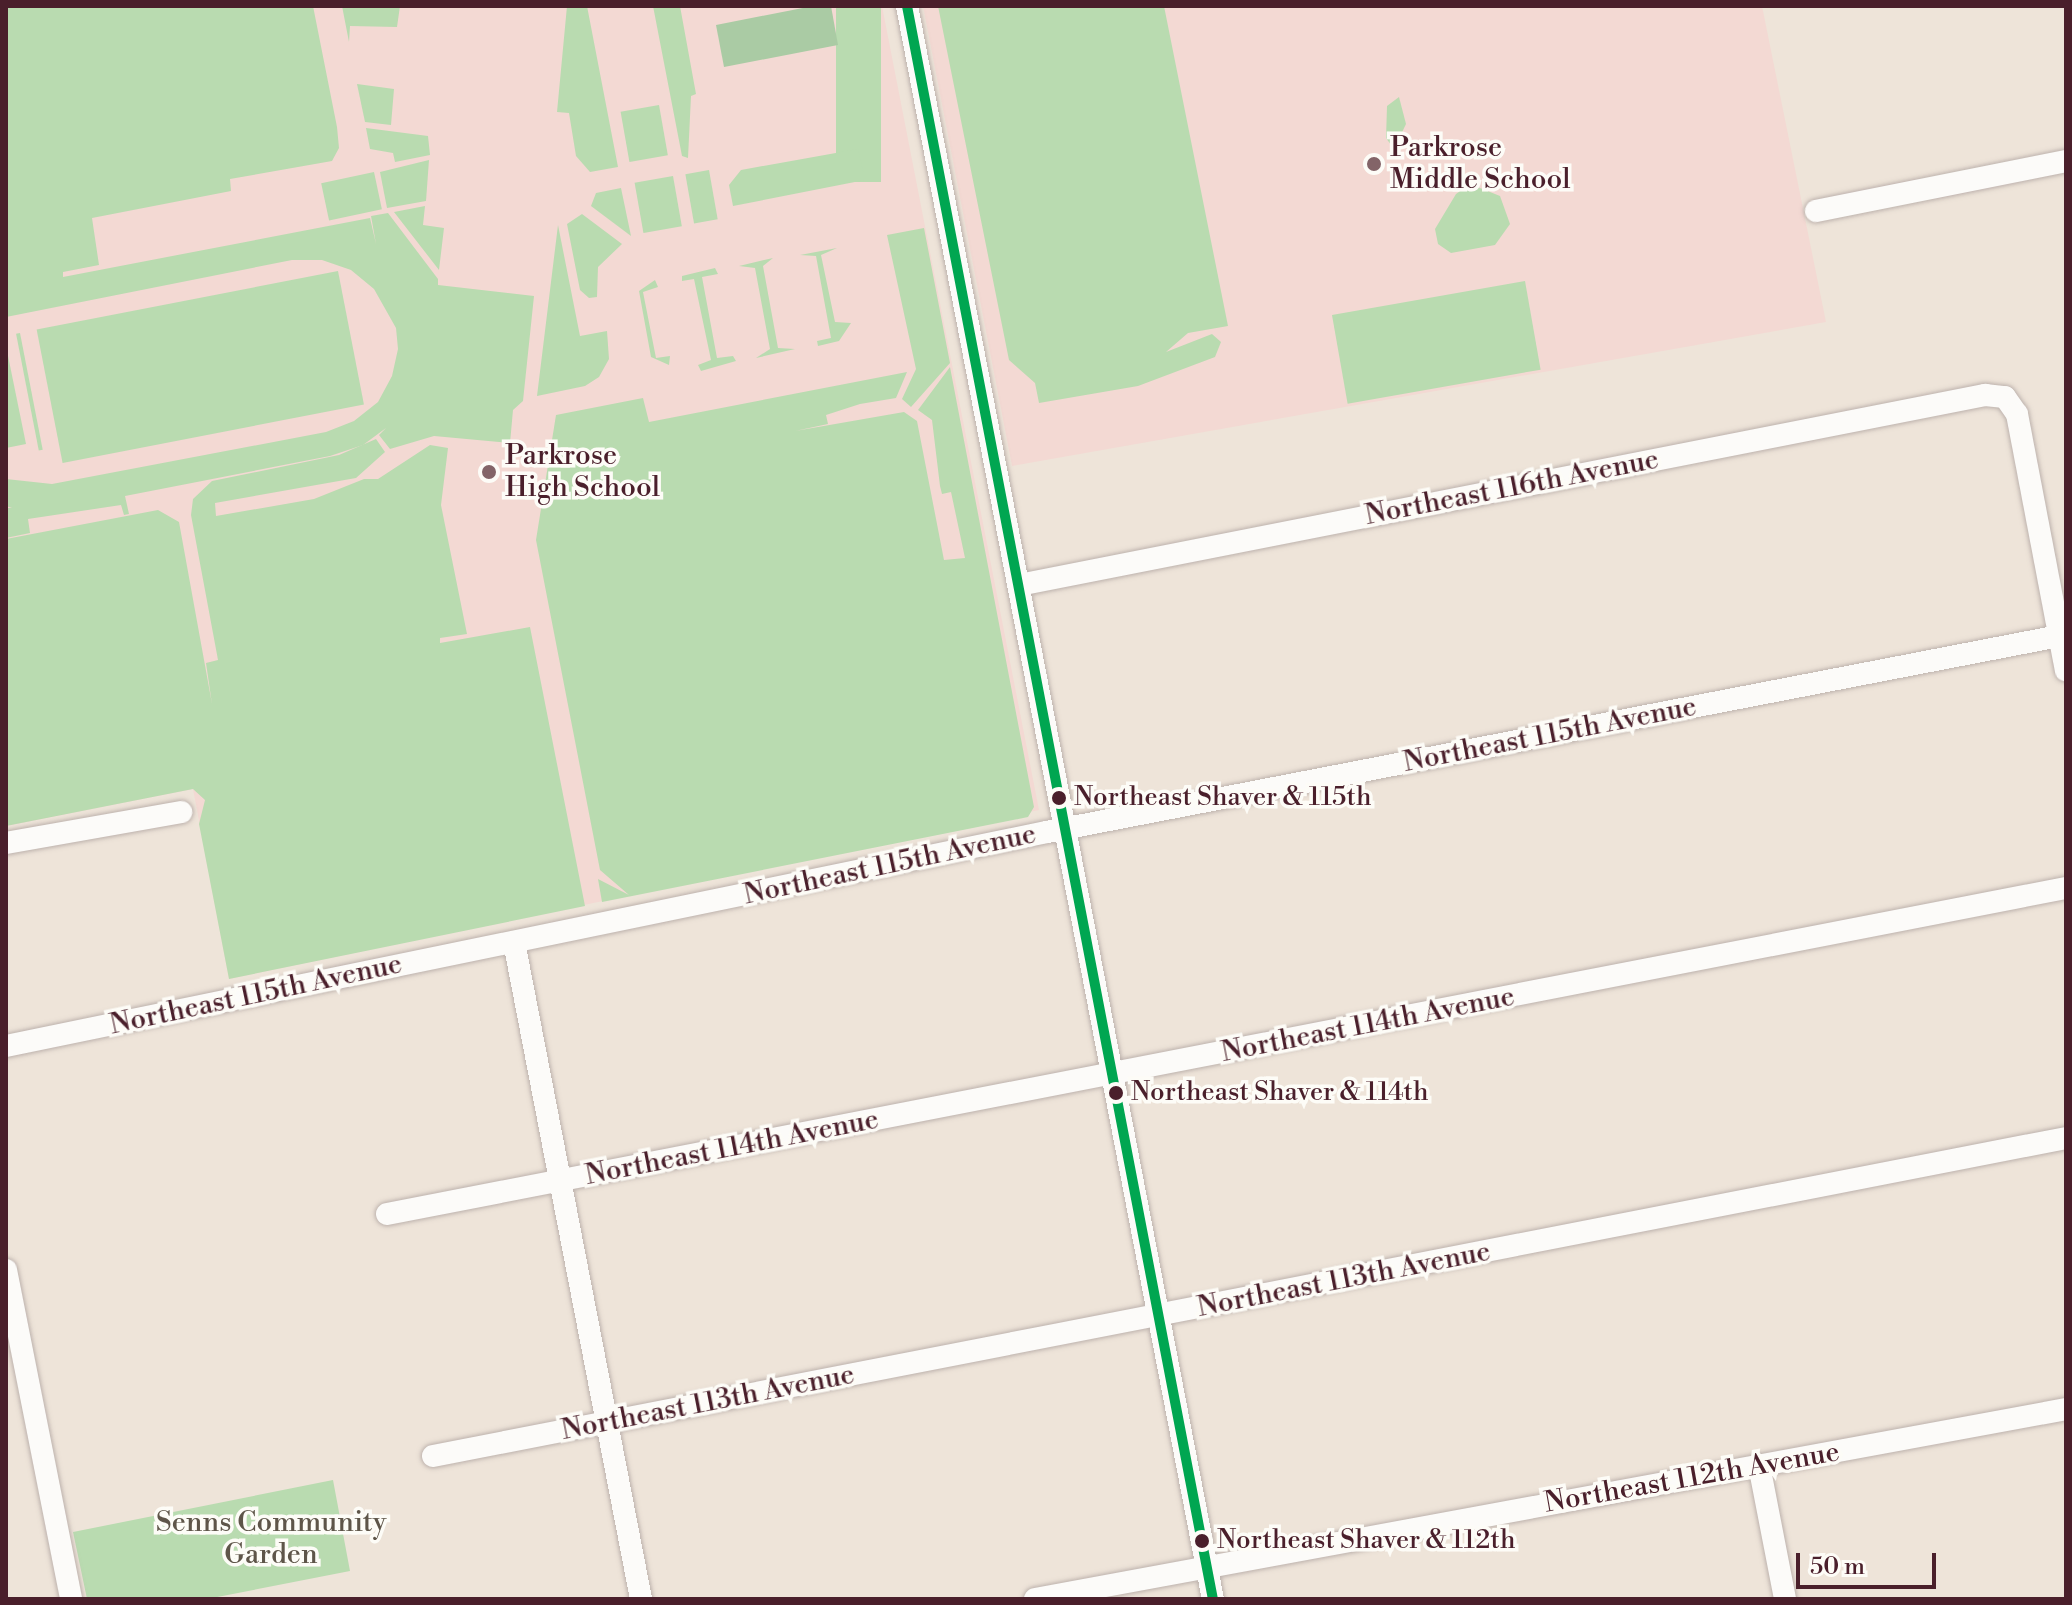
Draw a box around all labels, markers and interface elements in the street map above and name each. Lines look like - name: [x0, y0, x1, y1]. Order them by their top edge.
- place label: Parkrose Middle School: [1390, 131, 1570, 197]
- marker: Parkrose Middle School: [1365, 155, 1383, 173]
- place label: Parkrose High School: [505, 439, 660, 505]
- street label: Northeast 116th Avenue: [1362, 443, 1662, 533]
- marker: Parkrose High School: [480, 463, 498, 481]
- street label: Northeast 115th Avenue: [1401, 690, 1699, 780]
- place label: Northeast Shaver & 115th: [1074, 782, 1371, 814]
- marker: Northeast Shaver & 115th: [1051, 790, 1067, 806]
- street label: Northeast 115th Avenue: [741, 818, 1039, 912]
- street label: Northeast 115th Avenue: [107, 948, 405, 1042]
- street label: Northeast 114th Avenue: [1218, 980, 1518, 1070]
- place label: Northeast Shaver & 114th: [1131, 1077, 1429, 1109]
- marker: Northeast Shaver & 114th: [1108, 1085, 1124, 1101]
- street label: Northeast 114th Avenue: [582, 1103, 882, 1193]
- street label: Northeast 113th Avenue: [1195, 1235, 1493, 1325]
- street label: Northeast 113th Avenue: [559, 1358, 857, 1448]
- street label: Northeast 112th Avenue: [1542, 1435, 1842, 1521]
- park label: Senns Community Garden: [156, 1506, 386, 1572]
- place label: Northeast Shaver & 112th: [1217, 1525, 1515, 1557]
- marker: Northeast Shaver & 112th: [1194, 1533, 1210, 1549]
- scale bar: [1800, 1537, 1940, 1587]
- text: 50 m: [1810, 1552, 1865, 1582]

